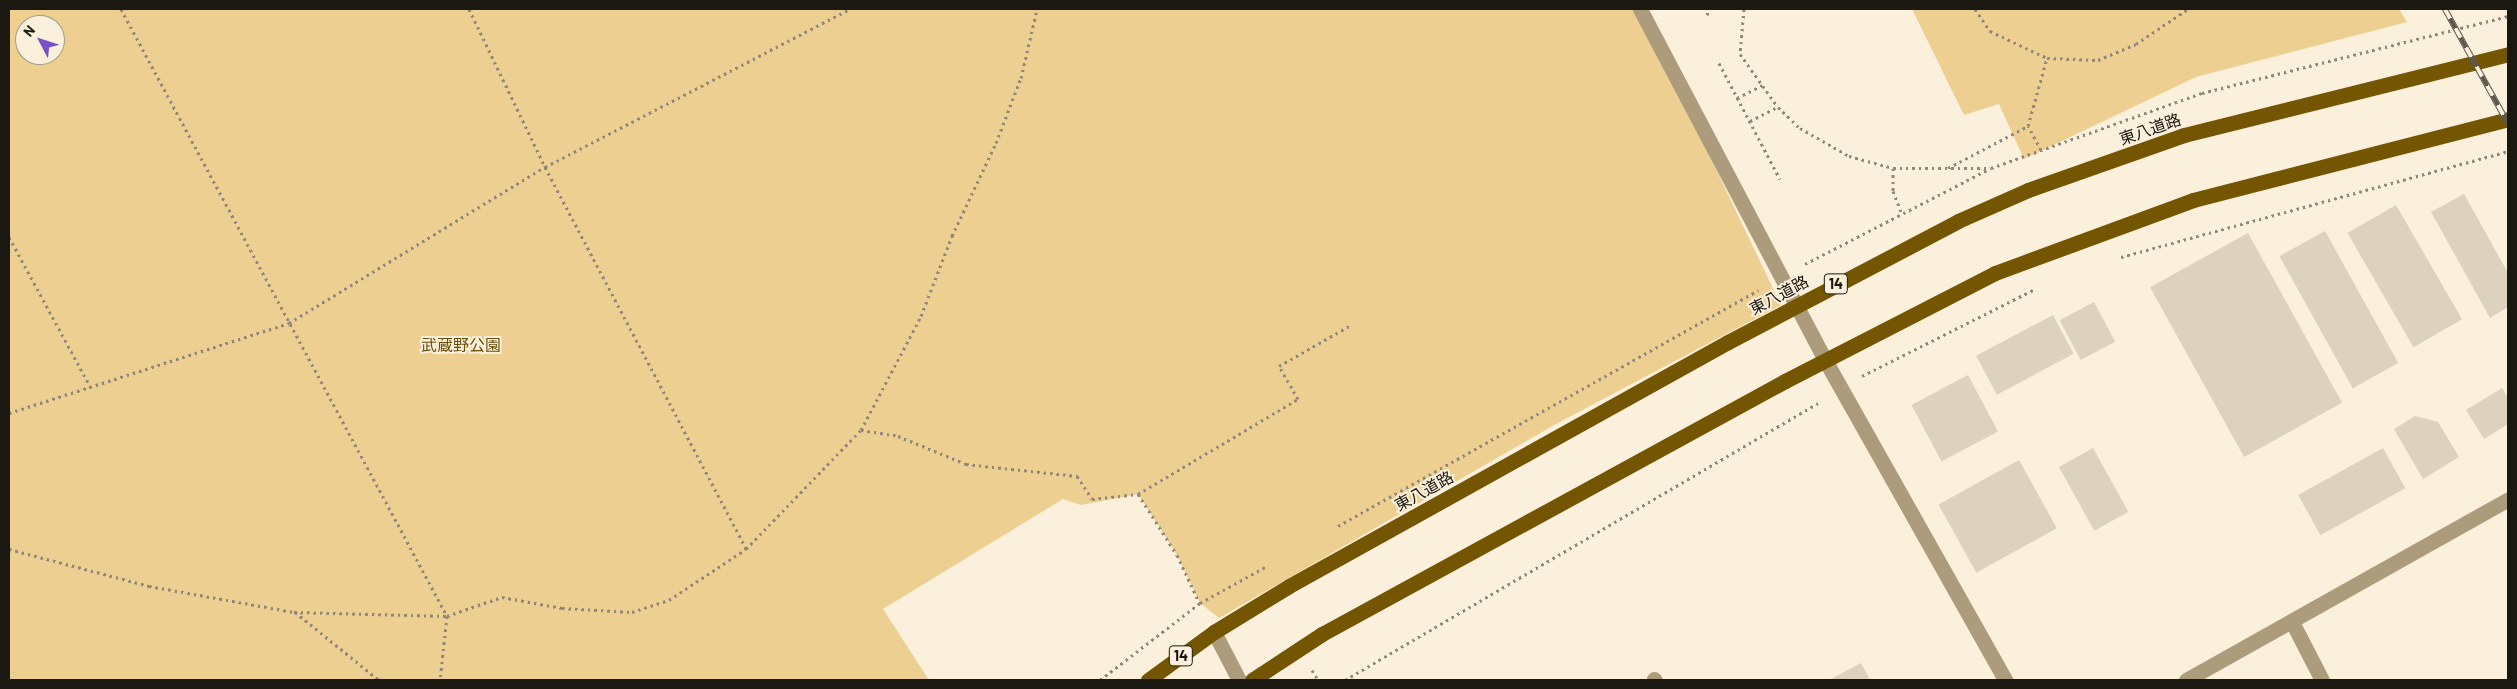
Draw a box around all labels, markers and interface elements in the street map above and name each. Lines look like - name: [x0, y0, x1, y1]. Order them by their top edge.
- north arrow: [15, 15, 65, 65]
- text: N: [19, 22, 38, 40]
- street label: 東八道路: [2117, 110, 2183, 148]
- street label: 東八道路: [1746, 272, 1812, 318]
- road number: 14: [1824, 272, 1848, 296]
- park label: 武蔵野公園: [421, 335, 501, 355]
- street label: 東八道路: [1391, 467, 1457, 515]
- road number: 14: [1168, 644, 1194, 668]

